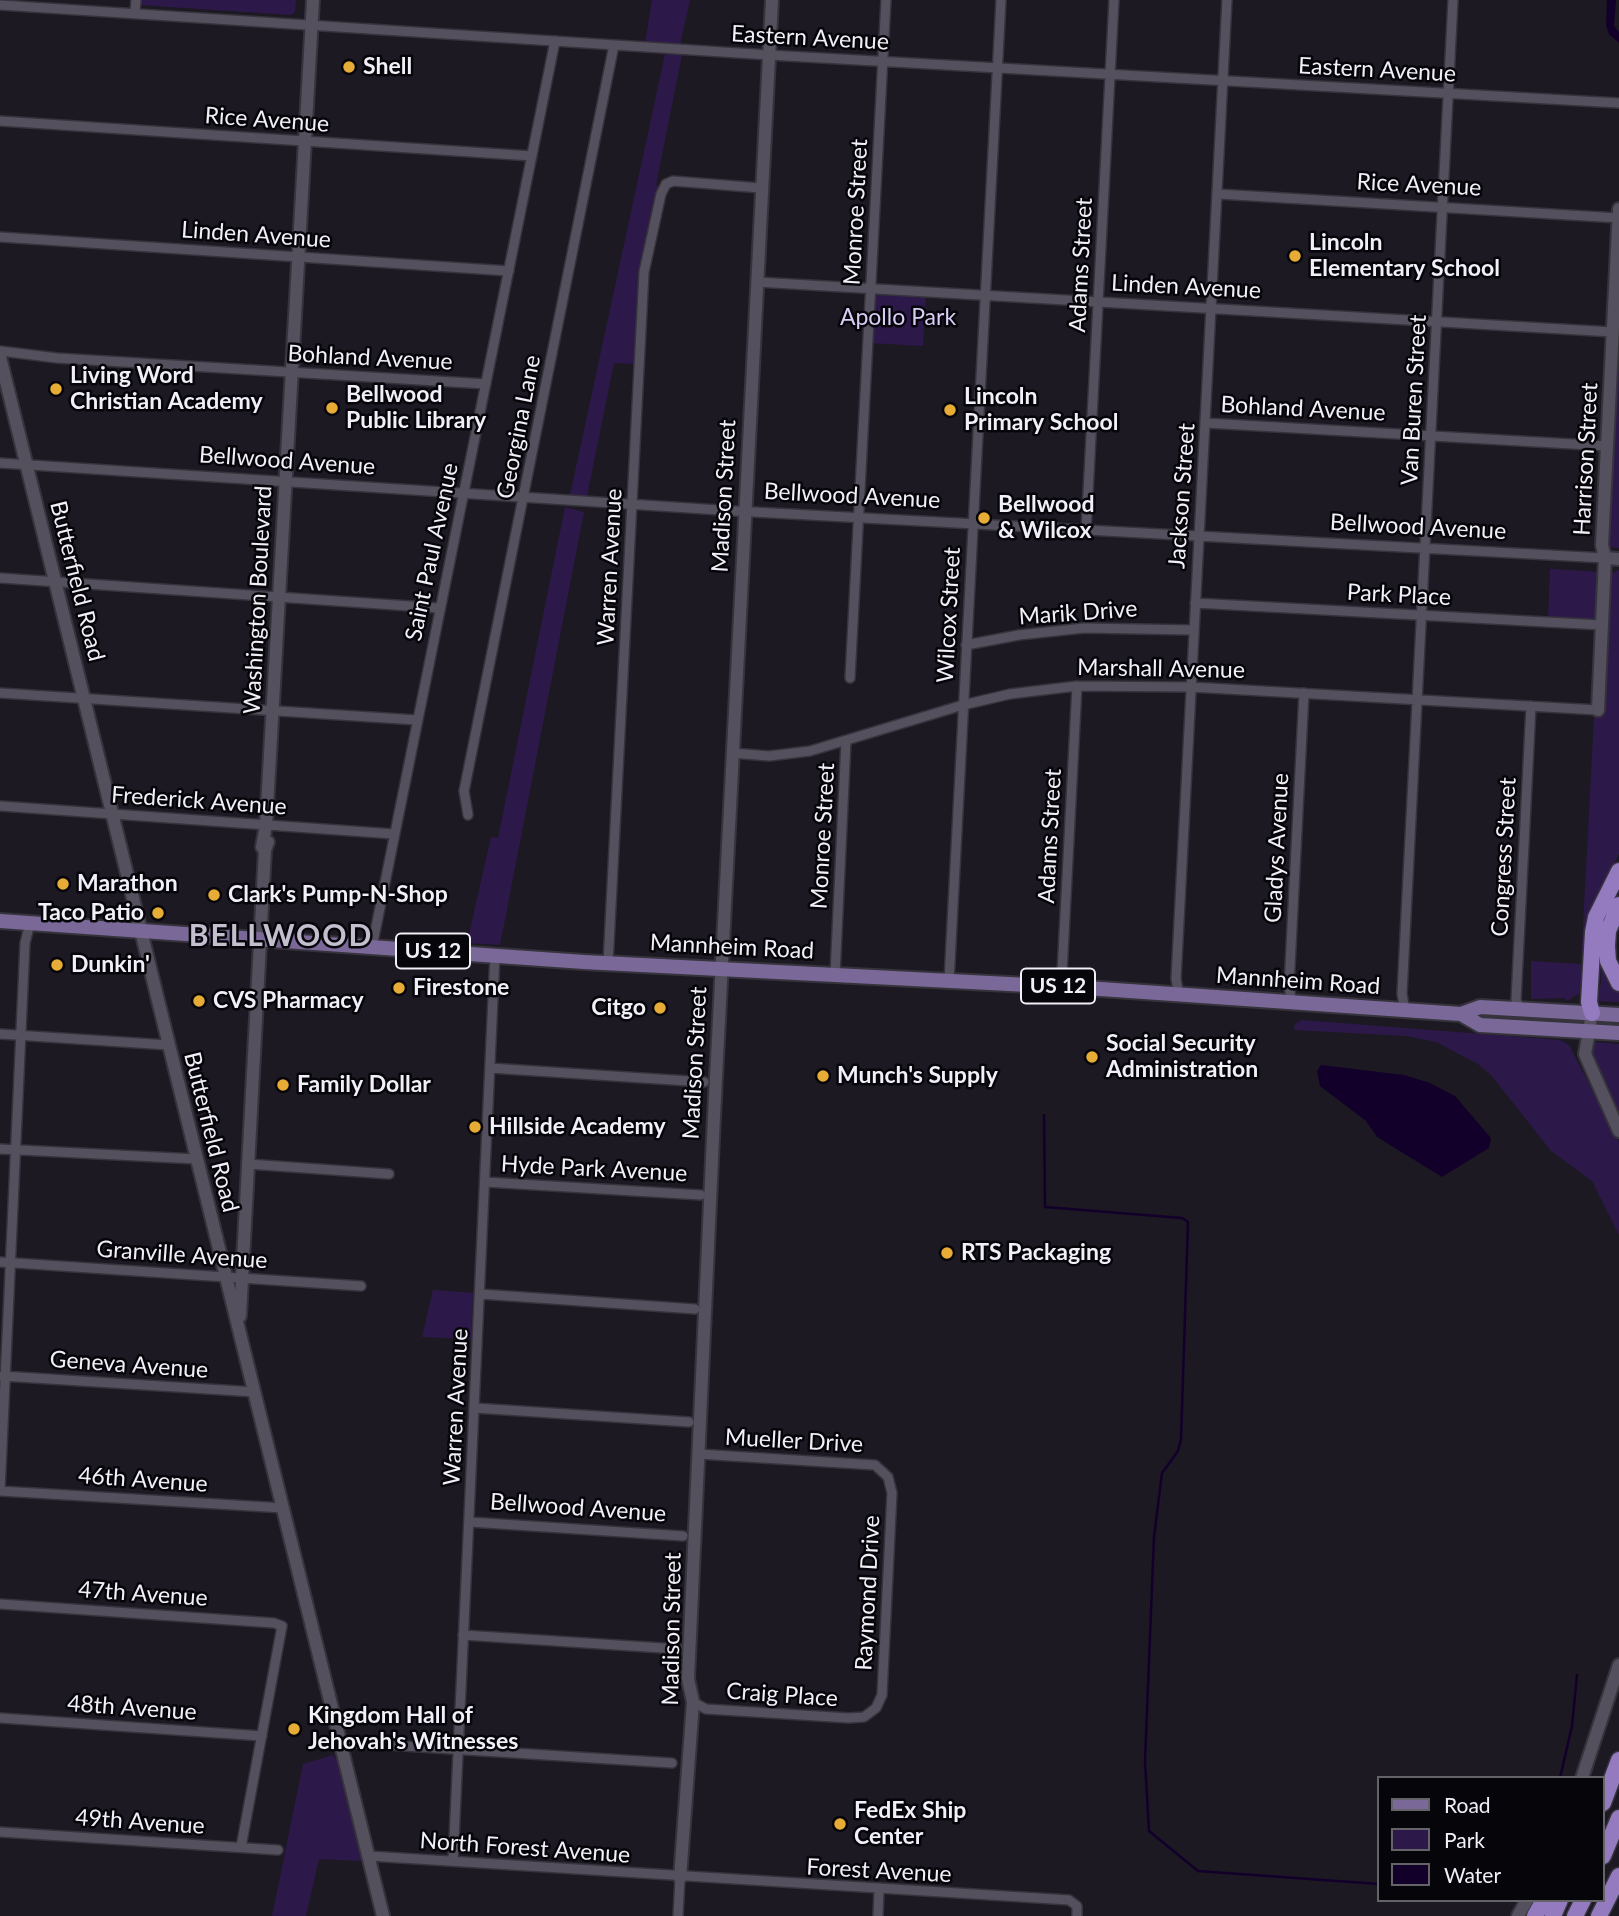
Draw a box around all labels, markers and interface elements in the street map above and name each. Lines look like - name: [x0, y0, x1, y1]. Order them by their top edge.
- street label: Eastern Avenue: [730, 20, 890, 56]
- street label: Eastern Avenue: [1297, 52, 1457, 88]
- place label: Shell: [363, 53, 412, 81]
- marker: Shell: [341, 59, 357, 75]
- street label: Rice Avenue: [204, 102, 330, 138]
- street label: Monroe Street: [838, 138, 874, 286]
- street label: Rice Avenue: [1356, 168, 1482, 202]
- street label: Adams Street: [1064, 197, 1098, 333]
- street label: Linden Avenue: [180, 216, 332, 254]
- place label: Lincoln Elementary School: [1309, 229, 1500, 283]
- marker: Lincoln Elementary School: [1287, 248, 1303, 264]
- street label: Linden Avenue: [1110, 269, 1262, 305]
- park label: Apollo Park: [840, 304, 956, 332]
- street label: Van Buren Street: [1396, 314, 1432, 486]
- street label: Bohland Avenue: [287, 340, 453, 376]
- street label: Georgina Lane: [492, 353, 546, 501]
- place label: Living Word Christian Academy: [70, 362, 263, 416]
- marker: Living Word Christian Academy: [48, 381, 64, 397]
- place label: Bellwood Public Library: [346, 381, 486, 435]
- street label: Harrison Street: [1568, 382, 1604, 536]
- place label: Lincoln Primary School: [964, 383, 1118, 437]
- street label: Bohland Avenue: [1220, 391, 1386, 427]
- marker: Bellwood Public Library: [324, 400, 340, 416]
- marker: Lincoln Primary School: [942, 402, 958, 418]
- street label: Madison Street: [706, 419, 742, 573]
- street label: Jackson Street: [1163, 422, 1201, 570]
- street label: Bellwood Avenue: [198, 441, 376, 481]
- street label: Saint Paul Avenue: [400, 460, 464, 644]
- street label: Bellwood Avenue: [763, 478, 941, 514]
- street label: Washington Boulevard: [238, 485, 278, 715]
- street label: Warren Avenue: [592, 488, 628, 646]
- place label: Bellwood & Wilcox: [998, 491, 1094, 545]
- street label: Butterfield Road: [44, 498, 110, 664]
- street label: Bellwood Avenue: [1329, 509, 1507, 545]
- marker: Bellwood & Wilcox: [976, 510, 992, 526]
- street label: Wilcox Street: [932, 546, 966, 684]
- street label: Park Place: [1346, 578, 1452, 612]
- street label: Marik Drive: [1018, 595, 1138, 631]
- street label: Marshall Avenue: [1077, 654, 1245, 684]
- street label: Monroe Street: [805, 762, 841, 910]
- street label: Adams Street: [1033, 768, 1067, 904]
- street label: Gladys Avenue: [1259, 772, 1295, 924]
- street label: Congress Street: [1486, 777, 1522, 937]
- street label: Frederick Avenue: [110, 781, 288, 821]
- place label: Marathon: [77, 870, 178, 898]
- marker: Marathon: [55, 876, 71, 892]
- place label: Clark's Pump-N-Shop: [228, 881, 448, 909]
- marker: Clark's Pump-N-Shop: [206, 887, 222, 903]
- place label: Taco Patio: [38, 899, 144, 927]
- marker: Taco Patio: [150, 905, 166, 921]
- district label: BELLWOOD: [190, 918, 372, 954]
- street label: Mannheim Road: [649, 929, 815, 965]
- road number: US 12: [396, 934, 470, 968]
- place label: Dunkin': [71, 951, 150, 979]
- marker: Dunkin': [49, 957, 65, 973]
- street label: Mannheim Road: [1215, 961, 1381, 1001]
- road number: US 12: [1021, 968, 1095, 1004]
- place label: Firestone: [413, 974, 509, 1002]
- marker: Firestone: [391, 980, 407, 996]
- street label: Madison Street: [677, 986, 713, 1140]
- place label: CVS Pharmacy: [213, 987, 364, 1015]
- marker: CVS Pharmacy: [191, 993, 207, 1009]
- place label: Citgo: [591, 994, 646, 1022]
- marker: Citgo: [652, 1000, 668, 1016]
- place label: Social Security Administration: [1106, 1030, 1258, 1084]
- street label: Butterfield Road: [178, 1049, 244, 1215]
- marker: Social Security Administration: [1084, 1049, 1100, 1065]
- place label: Munch's Supply: [837, 1062, 998, 1090]
- marker: Munch's Supply: [815, 1068, 831, 1084]
- place label: Family Dollar: [297, 1071, 431, 1099]
- marker: Family Dollar: [275, 1077, 291, 1093]
- place label: Hillside Academy: [489, 1113, 666, 1141]
- marker: Hillside Academy: [467, 1119, 483, 1135]
- street label: Hyde Park Avenue: [500, 1150, 688, 1188]
- street label: Granville Avenue: [96, 1235, 268, 1275]
- place label: RTS Packaging: [961, 1239, 1111, 1267]
- marker: RTS Packaging: [939, 1245, 955, 1261]
- street label: Warren Avenue: [438, 1328, 474, 1486]
- street label: Geneva Avenue: [49, 1346, 209, 1384]
- street label: Mueller Drive: [724, 1424, 864, 1458]
- street label: 46th Avenue: [77, 1462, 209, 1498]
- street label: Bellwood Avenue: [489, 1488, 667, 1528]
- street label: Raymond Drive: [850, 1515, 886, 1671]
- street label: Madison Street: [657, 1552, 687, 1706]
- street label: 47th Avenue: [77, 1576, 209, 1612]
- street label: Craig Place: [725, 1677, 839, 1713]
- street label: 48th Avenue: [66, 1690, 198, 1726]
- place label: Kingdom Hall of Jehovah's Witnesses: [308, 1702, 518, 1756]
- marker: Kingdom Hall of Jehovah's Witnesses: [286, 1721, 302, 1737]
- legend: [1378, 1776, 1605, 1902]
- text: Road: [1444, 1792, 1491, 1817]
- place label: FedEx Ship Center: [854, 1797, 966, 1851]
- street label: 49th Avenue: [74, 1804, 206, 1840]
- marker: FedEx Ship Center: [832, 1816, 848, 1832]
- street label: North Forest Avenue: [419, 1827, 631, 1869]
- text: Park: [1444, 1827, 1485, 1852]
- street label: Forest Avenue: [806, 1853, 952, 1889]
- text: Water: [1444, 1862, 1501, 1887]

